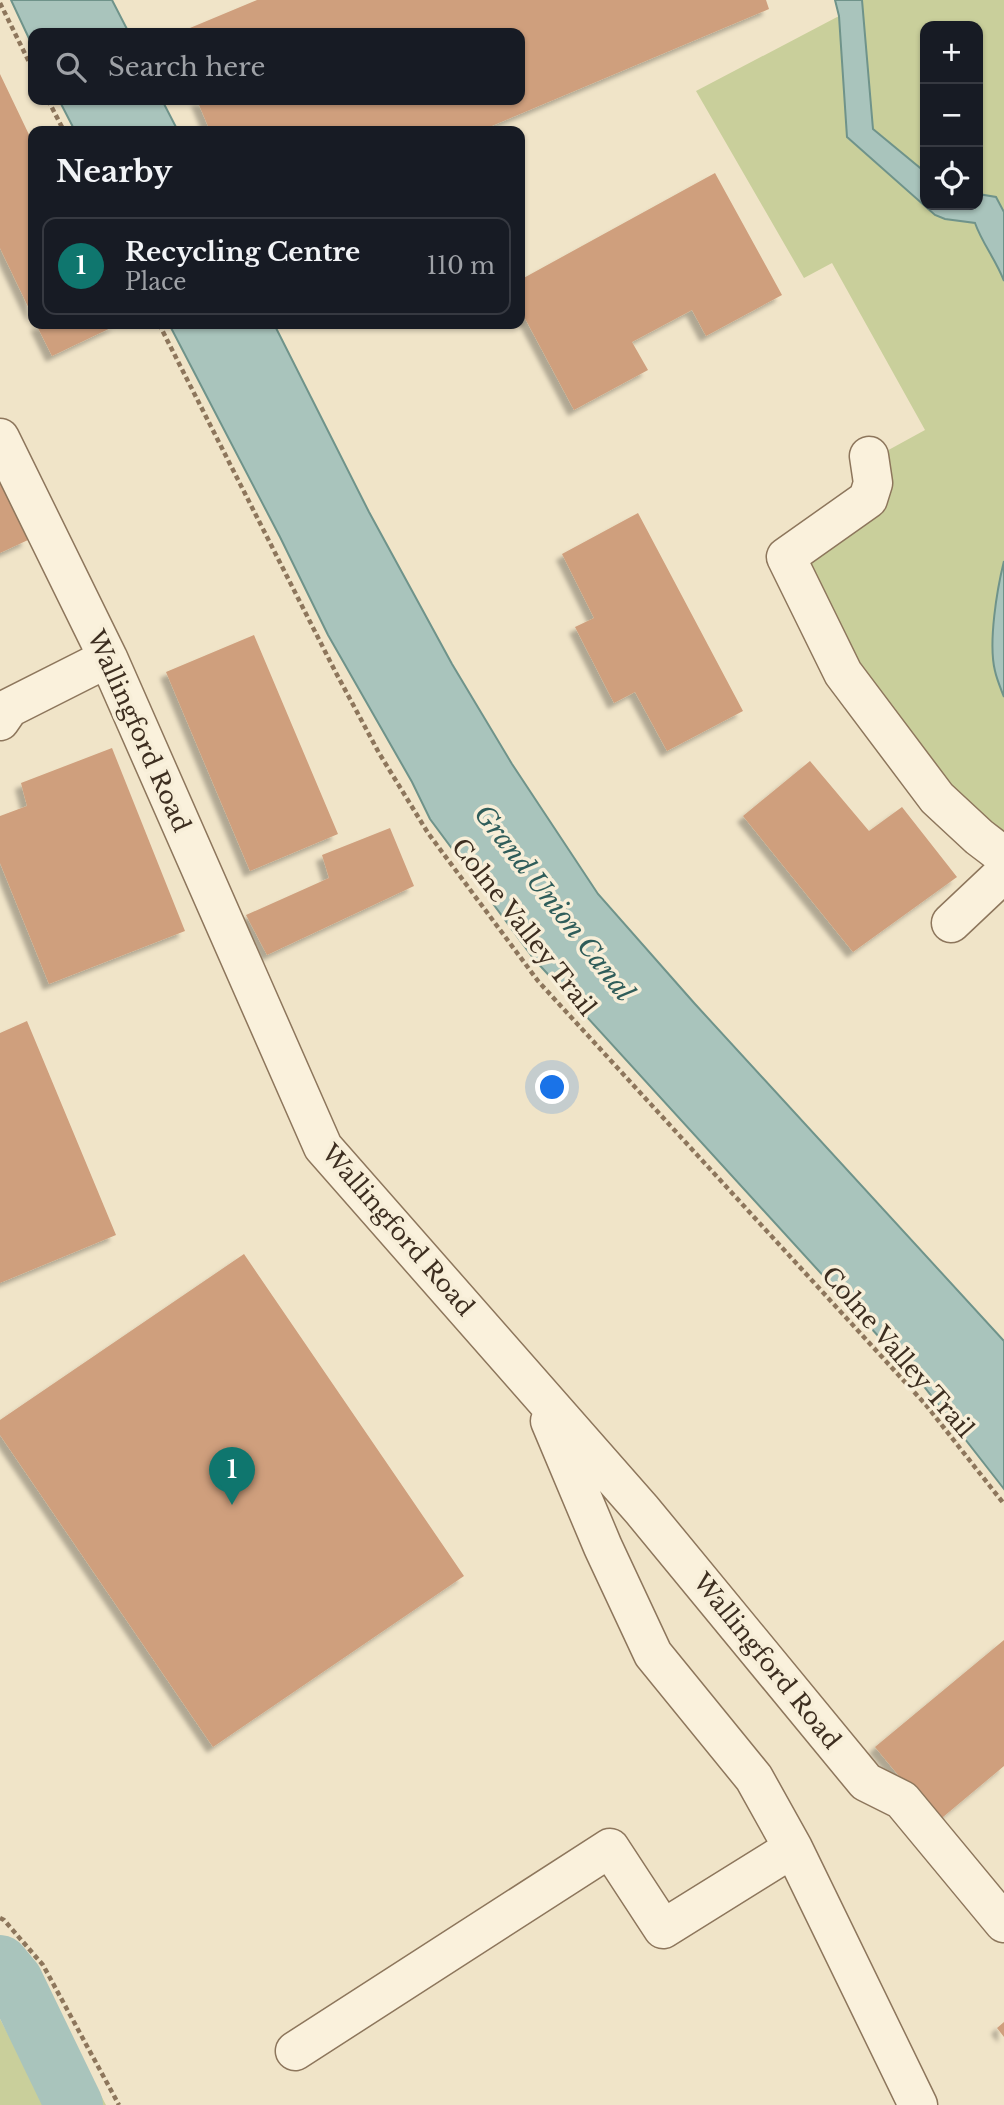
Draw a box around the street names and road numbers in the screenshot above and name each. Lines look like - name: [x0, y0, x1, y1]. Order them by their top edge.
- street label: Wallingford Road: [81, 625, 196, 836]
- street label: Colne Valley Trail: [446, 833, 602, 1022]
- street label: Wallingford Road: [315, 1138, 480, 1322]
- street label: Colne Valley Trail: [816, 1261, 980, 1443]
- street label: Wallingford Road: [687, 1567, 847, 1755]

